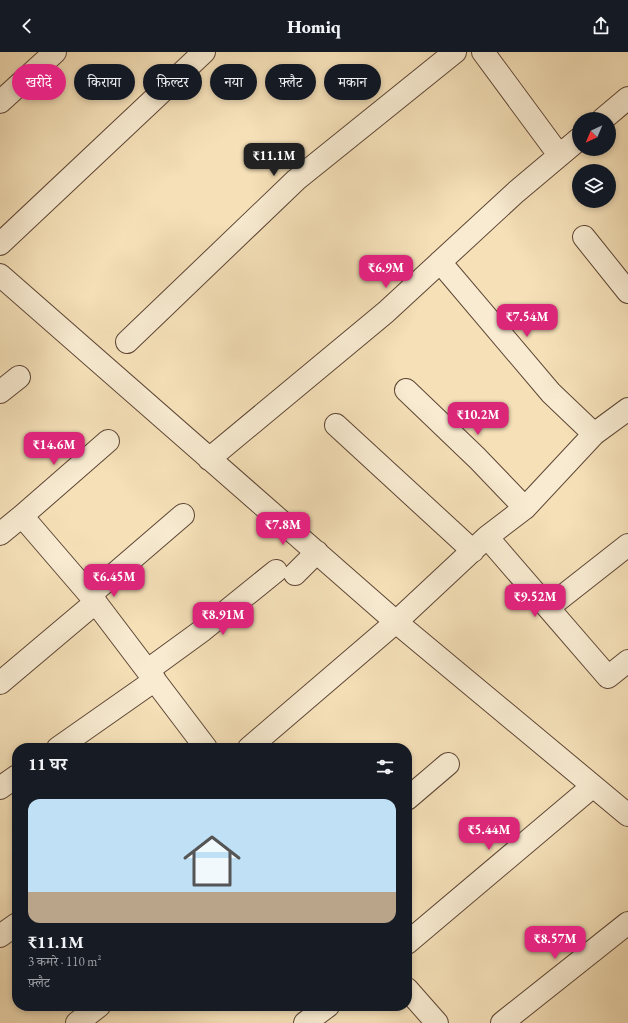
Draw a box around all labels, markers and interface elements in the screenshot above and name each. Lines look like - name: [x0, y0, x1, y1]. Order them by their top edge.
- icon: back: [16, 15, 38, 37]
- text: Homiq: [287, 15, 341, 38]
- icon: share: [590, 15, 612, 37]
- chip: खरीदें: [12, 64, 66, 100]
- chip: किराया: [74, 64, 135, 100]
- chip: फ़िल्टर: [143, 64, 202, 100]
- chip: नया: [210, 64, 257, 100]
- chip: फ़्लैट: [265, 64, 316, 100]
- chip: मकान: [324, 64, 381, 100]
- north arrow: [572, 112, 616, 156]
- map controls: [572, 112, 616, 208]
- pin: ₹11.1M: [241, 143, 307, 177]
- text: ₹11.1M: [253, 147, 295, 164]
- button: layers: [572, 164, 616, 208]
- pin: ₹6.9M: [358, 255, 414, 289]
- text: ₹6.9M: [368, 259, 404, 276]
- pin: ₹7.54M: [494, 304, 560, 338]
- text: ₹7.54M: [506, 308, 548, 325]
- pin: ₹10.2M: [445, 402, 511, 436]
- text: ₹10.2M: [457, 406, 499, 423]
- pin: ₹14.6M: [21, 432, 87, 466]
- text: ₹14.6M: [33, 436, 75, 453]
- pin: ₹7.8M: [255, 512, 311, 546]
- text: ₹7.8M: [265, 516, 301, 533]
- pin: ₹6.45M: [81, 564, 147, 598]
- text: ₹6.45M: [93, 568, 135, 585]
- pin: ₹9.52M: [502, 584, 568, 618]
- text: ₹9.52M: [514, 588, 556, 605]
- pin: ₹8.91M: [190, 602, 256, 636]
- text: ₹8.91M: [202, 606, 244, 623]
- text: 11 घर: [28, 753, 67, 775]
- icon: filters: [374, 756, 396, 778]
- pin: ₹5.44M: [456, 817, 522, 851]
- text: ₹5.44M: [468, 821, 510, 838]
- icon: home: [176, 825, 248, 897]
- pin: ₹8.57M: [522, 926, 588, 960]
- text: ₹8.57M: [534, 930, 576, 947]
- text: ₹11.1M: [28, 931, 84, 953]
- text: 3 कमरे · 110 m²: [28, 953, 101, 970]
- text: फ़्लैट: [28, 974, 50, 991]

